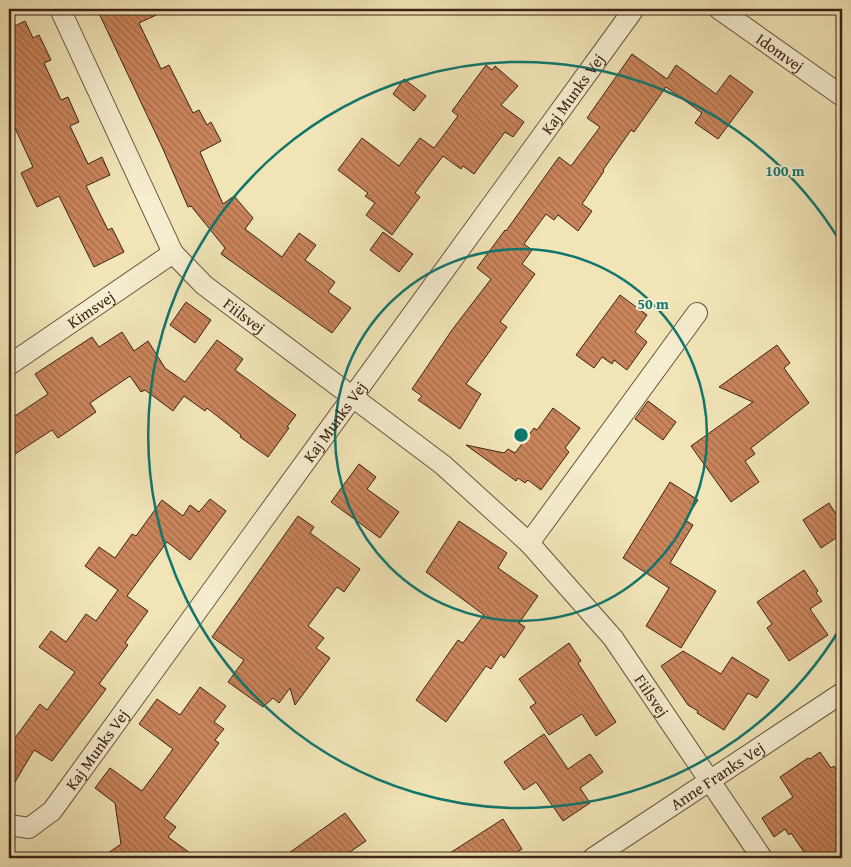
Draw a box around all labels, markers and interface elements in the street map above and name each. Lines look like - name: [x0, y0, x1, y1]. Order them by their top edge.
- street label: Idomvej: [751, 27, 809, 78]
- street label: Kaj Munks Vej: [535, 48, 610, 139]
- text: 100 m: [765, 160, 805, 181]
- street label: Kimsvej: [62, 284, 119, 334]
- street label: Fiilsvej: [218, 292, 270, 339]
- text: 50 m: [637, 293, 669, 314]
- street label: Kaj Munks Vej: [297, 376, 372, 467]
- centre of rings: [512, 426, 530, 444]
- street label: Fiilsvej: [629, 669, 675, 722]
- street label: Kaj Munks Vej: [59, 704, 134, 795]
- street label: Anne Franks Vej: [665, 736, 769, 816]

